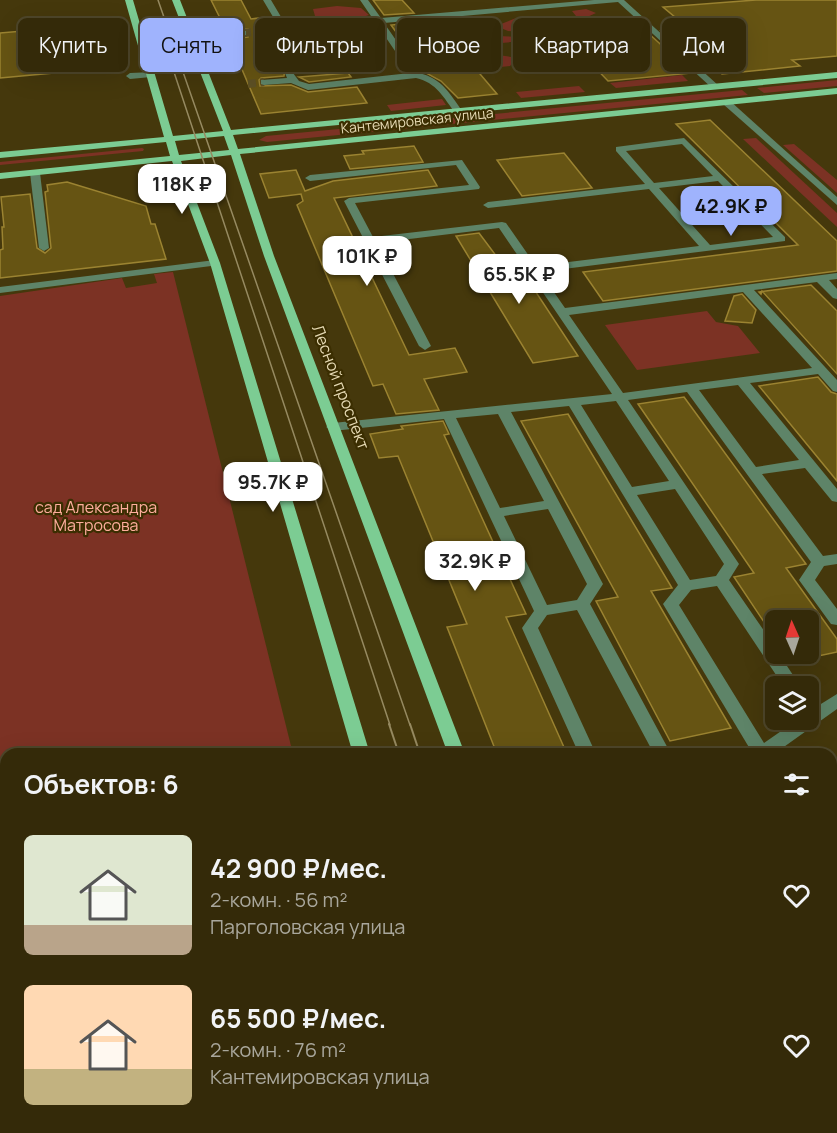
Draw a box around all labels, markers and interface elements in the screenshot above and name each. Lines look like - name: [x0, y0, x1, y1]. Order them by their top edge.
- chip: Купить: [18, 18, 128, 72]
- chip: Снять: [140, 18, 243, 72]
- chip: Фильтры: [255, 18, 385, 72]
- chip: Новое: [397, 18, 501, 72]
- chip: Квартира: [513, 18, 650, 72]
- chip: Дом: [662, 18, 746, 72]
- street label: Кантемировская улица: [340, 103, 494, 137]
- pin: 118K ₽: [133, 164, 231, 215]
- text: 118K ₽: [152, 170, 212, 197]
- pin: 42.9K ₽: [676, 186, 786, 237]
- text: 42.9K ₽: [695, 192, 767, 219]
- pin: 101K ₽: [318, 236, 416, 287]
- text: 101K ₽: [337, 242, 397, 269]
- pin: 65.5K ₽: [464, 254, 574, 305]
- text: 65.5K ₽: [483, 260, 555, 287]
- street label: Лесной проспект: [307, 321, 375, 453]
- pin: 95.7K ₽: [218, 462, 328, 513]
- text: 95.7K ₽: [237, 468, 309, 495]
- park label: cад Александра Матросова: [35, 496, 157, 536]
- pin: 32.9K ₽: [420, 541, 530, 592]
- text: 32.9K ₽: [439, 547, 511, 574]
- north arrow: [765, 610, 819, 664]
- map controls: [765, 610, 819, 730]
- button: layers: [765, 676, 819, 730]
- text: Объектов: 6: [24, 766, 179, 802]
- icon: filters: [780, 768, 813, 801]
- text: 42 900 ₽/мес.: [210, 850, 387, 886]
- icon: home: [72, 859, 144, 931]
- icon: heart: [780, 879, 813, 912]
- text: 2-комн. · 56 m²: [210, 886, 348, 913]
- text: Парголовская улица: [210, 913, 405, 940]
- text: 65 500 ₽/мес.: [210, 1000, 386, 1036]
- icon: home: [72, 1009, 144, 1081]
- icon: heart: [780, 1029, 813, 1062]
- text: 2-комн. · 76 m²: [210, 1036, 346, 1063]
- text: Кантемировская улица: [210, 1063, 430, 1090]

